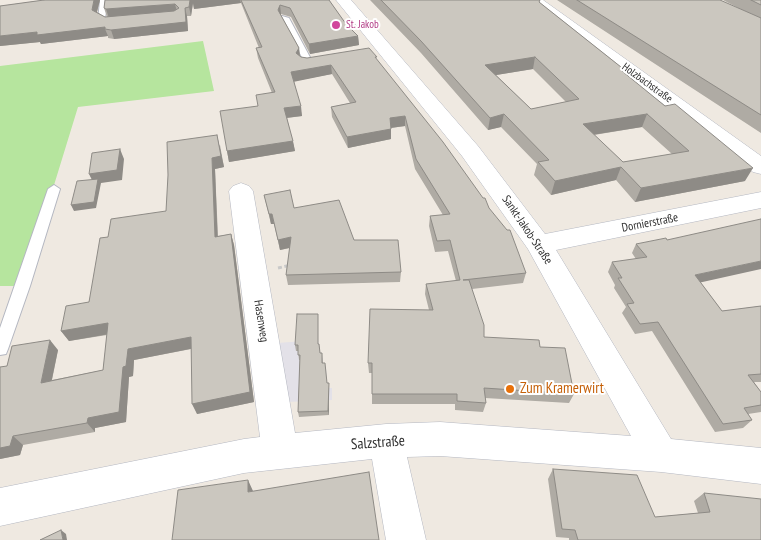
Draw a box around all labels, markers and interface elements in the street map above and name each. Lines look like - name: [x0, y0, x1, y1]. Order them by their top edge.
- place label: St. Jakob: [346, 18, 379, 32]
- marker: St. Jakob: [330, 19, 342, 31]
- street label: Holzbachstraße: [619, 60, 675, 106]
- street label: Sankt-Jakob-Straße: [499, 193, 555, 267]
- street label: Dornierstraße: [621, 210, 679, 236]
- street label: Hasenweg: [251, 299, 271, 343]
- place label: Zum Kramerwirt: [520, 380, 604, 398]
- marker: Zum Kramerwirt: [504, 383, 516, 395]
- street label: Salzstraße: [350, 432, 406, 454]

